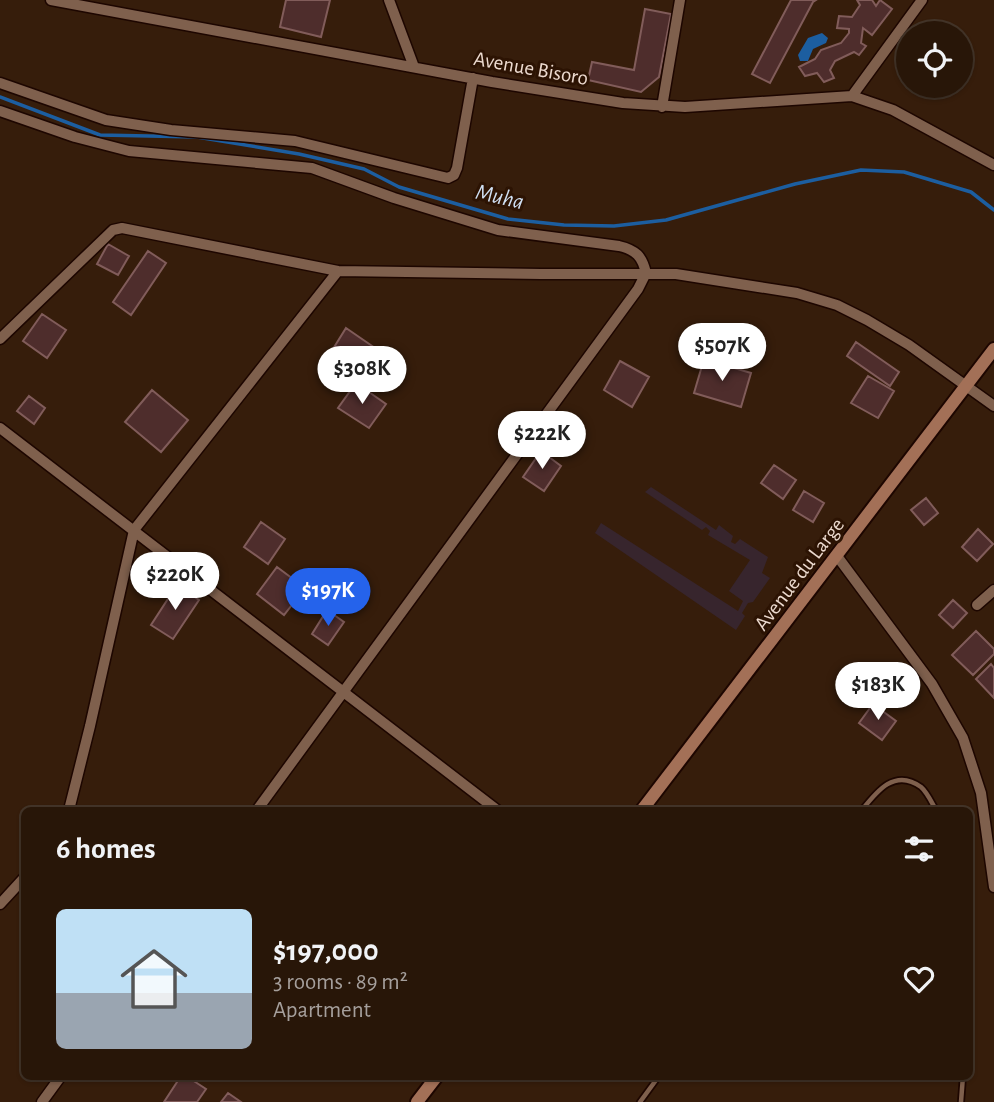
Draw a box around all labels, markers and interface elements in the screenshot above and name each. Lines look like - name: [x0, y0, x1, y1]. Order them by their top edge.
- map controls: [896, 21, 973, 98]
- button: locate: [896, 21, 973, 98]
- street label: Avenue Bisoro: [472, 48, 590, 89]
- water label: Muha: [473, 181, 526, 214]
- pin: $507K: [673, 324, 771, 383]
- text: $507K: [694, 334, 750, 357]
- pin: $308K: [313, 346, 411, 406]
- text: $308K: [333, 357, 391, 380]
- pin: $222K: [493, 412, 591, 471]
- text: $222K: [514, 422, 570, 445]
- street label: Avenue du Large: [750, 514, 848, 634]
- pin: $220K: [126, 552, 224, 612]
- text: $220K: [146, 563, 204, 586]
- pin: $197K: [279, 568, 377, 628]
- text: $197K: [301, 579, 355, 602]
- pin: $183K: [829, 662, 927, 722]
- text: $183K: [851, 673, 905, 696]
- icon: filters: [900, 830, 938, 868]
- text: 6 homes: [56, 834, 156, 864]
- text: $197,000: [273, 936, 379, 966]
- icon: home: [112, 937, 196, 1021]
- icon: heart: [900, 960, 938, 998]
- text: 3 rooms · 89 m²: [273, 971, 408, 994]
- text: Apartment: [273, 999, 371, 1022]

